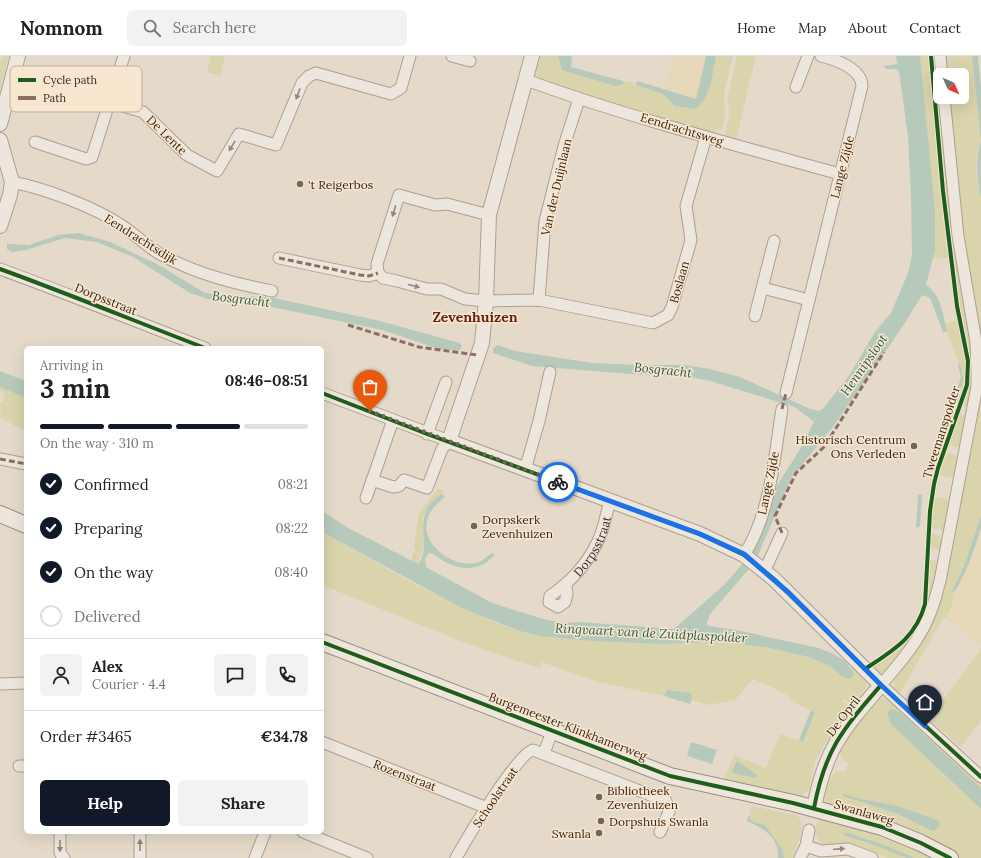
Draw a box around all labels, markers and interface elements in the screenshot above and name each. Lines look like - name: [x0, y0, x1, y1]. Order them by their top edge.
- search box: [127, 10, 407, 46]
- text: Nomnom: [20, 16, 103, 40]
- icon: search: [141, 17, 163, 39]
- text: Search here: [173, 18, 256, 37]
- text: Home: [737, 19, 776, 37]
- text: Map: [798, 19, 826, 37]
- text: About: [848, 19, 887, 37]
- text: Contact: [909, 19, 961, 37]
- legend: [10, 66, 142, 112]
- north arrow: [933, 68, 969, 104]
- map controls: [933, 68, 969, 104]
- text: Cycle path: [43, 73, 98, 87]
- one-way arrow: [294, 89, 300, 101]
- text: Path: [43, 91, 66, 105]
- street label: Eendrachtsweg: [639, 109, 726, 149]
- street label: De Lente: [144, 112, 191, 158]
- street label: Lange Zijde: [827, 133, 857, 200]
- street label: Van der Duijnlaan: [537, 137, 574, 238]
- one-way arrow: [228, 140, 235, 152]
- place label: 't Reigerbos: [308, 177, 374, 192]
- marker: 't Reigerbos: [295, 179, 305, 189]
- one-way arrow: [391, 205, 397, 217]
- street label: Eendrachtsdijk: [102, 211, 181, 268]
- street label: Boslaan: [666, 259, 692, 305]
- street label: Dorpsstraat: [73, 280, 140, 318]
- one-way arrow: [408, 283, 420, 289]
- water label: Bosgracht: [211, 287, 271, 311]
- district label: Zevenhuizen: [432, 308, 518, 326]
- water label: Hennipsloot: [837, 331, 892, 399]
- text: Arriving in: [40, 357, 103, 374]
- water label: Bosgracht: [633, 359, 693, 382]
- pin: [353, 370, 387, 411]
- text: 08:46–08:51: [225, 371, 308, 390]
- text: 3 min: [40, 372, 110, 405]
- icon: bag: [359, 376, 381, 398]
- street label: Tweemanspolder: [919, 383, 963, 480]
- place label: Historisch Centrum Ons Verleden: [795, 432, 906, 461]
- text: On the way · 310 m: [40, 435, 154, 452]
- marker: Historisch Centrum Ons Verleden: [909, 441, 919, 451]
- street label: Lange Zijde: [754, 449, 782, 516]
- courier: [538, 462, 578, 502]
- icon: bike: [547, 471, 569, 493]
- icon: check: [40, 473, 62, 495]
- text: Confirmed: [74, 475, 149, 494]
- text: 08:21: [278, 476, 308, 493]
- place label: Dorpskerk Zevenhuizen: [482, 512, 553, 541]
- street label: Dorpsstraat: [570, 514, 613, 579]
- icon: check: [40, 517, 62, 539]
- text: Preparing: [74, 519, 142, 538]
- text: 08:22: [275, 520, 308, 537]
- marker: Dorpskerk Zevenhuizen: [469, 521, 479, 531]
- icon: check: [40, 561, 62, 583]
- text: On the way: [74, 563, 153, 582]
- text: 08:40: [274, 564, 308, 581]
- text: Delivered: [74, 607, 141, 626]
- water label: Ringvaart van de Zuidplaspolder: [555, 619, 748, 647]
- button: person: [40, 654, 82, 696]
- button: chat: [214, 654, 256, 696]
- button: phone: [266, 654, 308, 696]
- text: Alex: [92, 657, 123, 676]
- text: Courier · 4.4: [92, 676, 166, 693]
- pin: [908, 685, 942, 726]
- street label: Burgemeester Klinkhamerweg: [487, 689, 650, 763]
- icon: home: [914, 691, 936, 713]
- street label: De Opril: [823, 693, 863, 739]
- text: Order #3465: [40, 727, 132, 746]
- text: €34.78: [261, 727, 308, 746]
- street label: Rozenstraat: [371, 756, 439, 794]
- street label: Schoolstraat: [469, 764, 521, 830]
- button: Help: [40, 780, 170, 826]
- button: Share: [178, 780, 308, 826]
- place label: Bibliotheek Zevenhuizen: [607, 783, 678, 812]
- marker: Bibliotheek Zevenhuizen: [594, 792, 604, 802]
- street label: Swanlaweg: [832, 796, 896, 828]
- place label: Dorpshuis Swanla: [609, 814, 708, 829]
- marker: Dorpshuis Swanla: [596, 816, 606, 826]
- place label: Swanla: [552, 826, 591, 841]
- marker: Swanla: [594, 828, 604, 838]
- one-way arrow: [137, 838, 143, 851]
- one-way arrow: [57, 840, 63, 853]
- one-way arrow: [833, 846, 845, 853]

